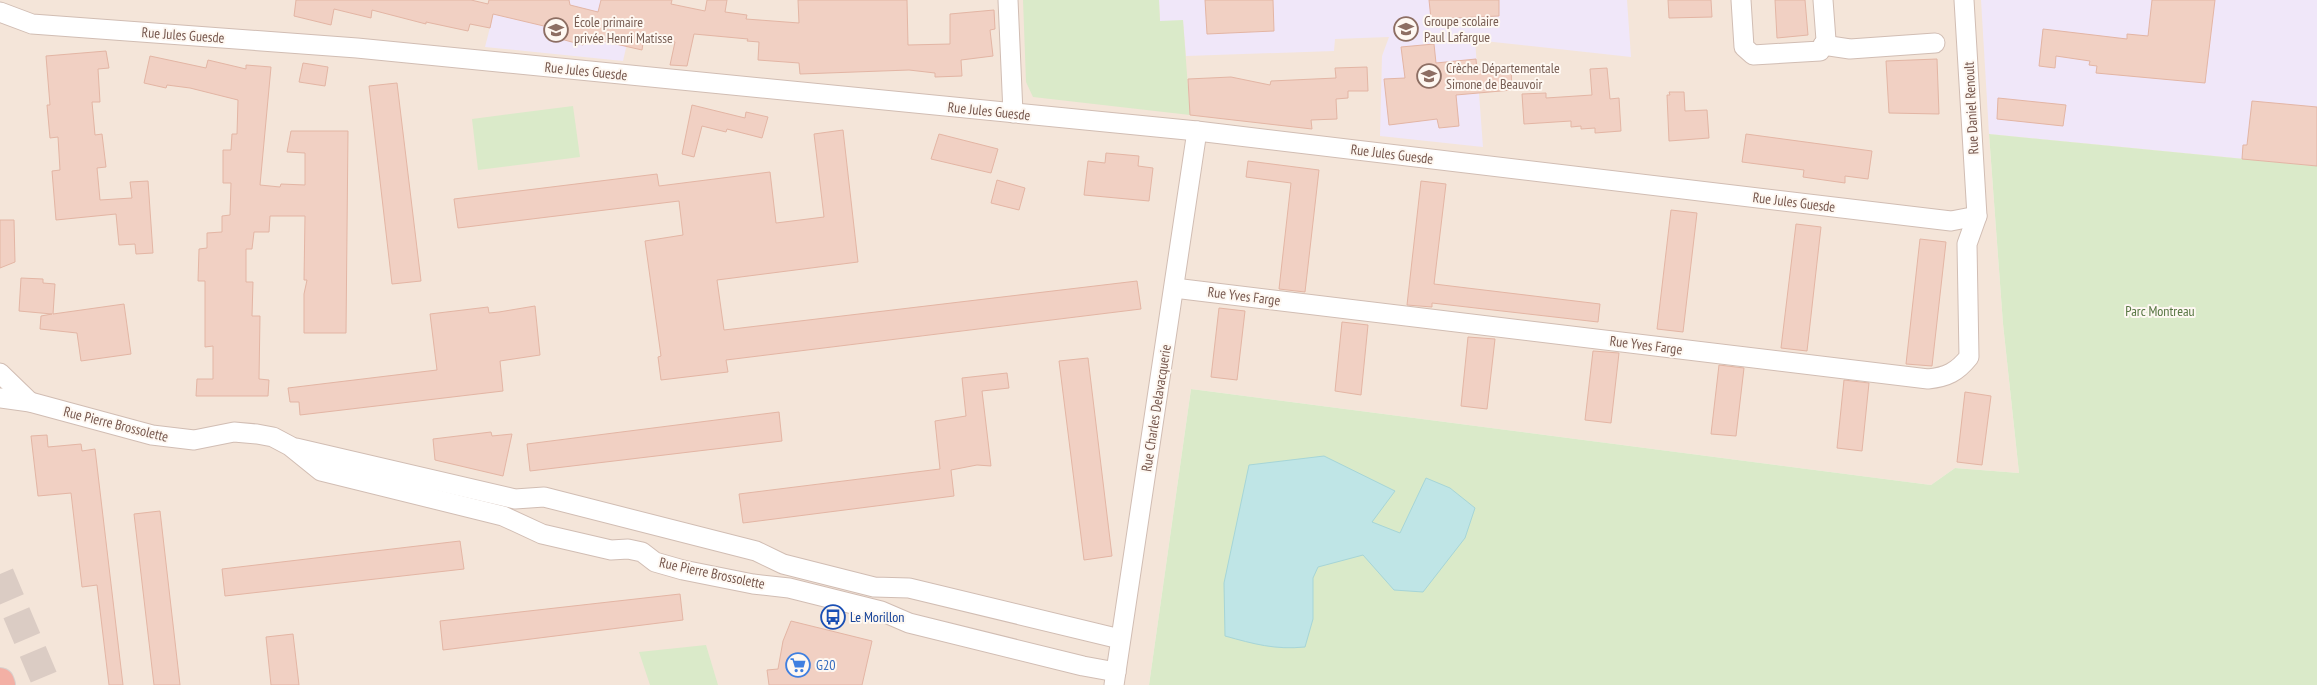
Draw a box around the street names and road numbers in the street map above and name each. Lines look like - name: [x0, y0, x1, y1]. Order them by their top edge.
- street label: Rue Jules Guesde: [141, 23, 225, 47]
- street label: Rue Jules Guesde: [544, 58, 628, 84]
- street label: Rue Daniel Renoult: [1960, 61, 1982, 155]
- street label: Rue Jules Guesde: [947, 98, 1031, 124]
- street label: Rue Jules Guesde: [1350, 140, 1435, 168]
- street label: Rue Jules Guesde: [1752, 188, 1837, 216]
- street label: Rue Yves Farge: [1207, 283, 1282, 309]
- street label: Rue Yves Farge: [1609, 332, 1684, 358]
- street label: Rue Charles Delavacquerie: [1137, 343, 1175, 473]
- street label: Rue Pierre Brossolette: [62, 402, 171, 446]
- street label: Rue Pierre Brossolette: [658, 553, 767, 593]

